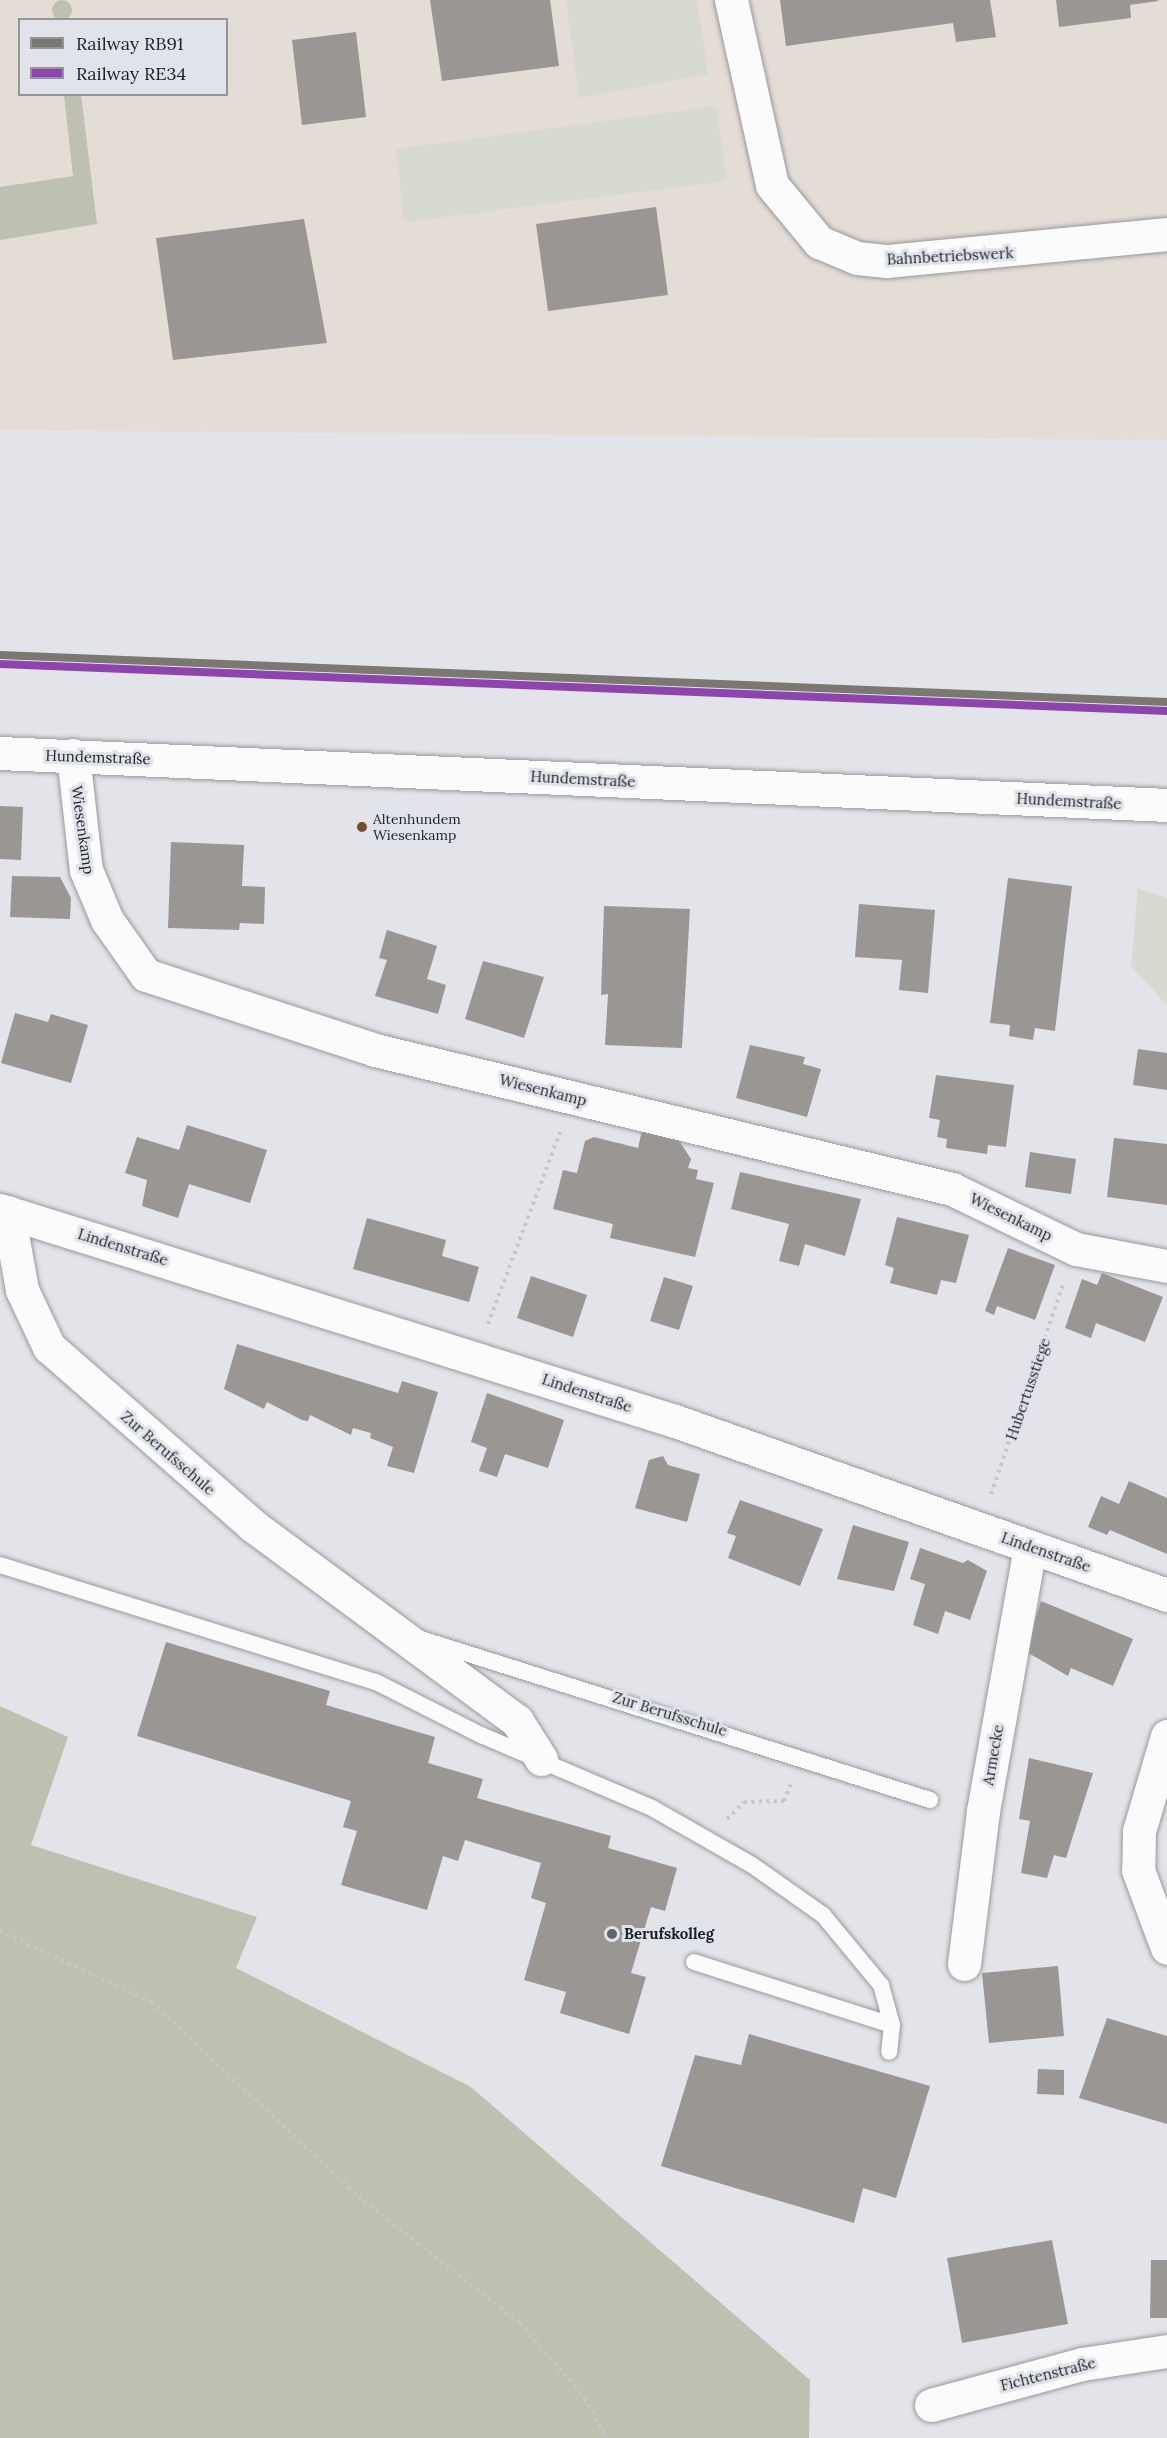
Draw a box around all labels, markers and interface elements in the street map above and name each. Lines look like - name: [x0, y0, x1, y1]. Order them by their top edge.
- legend: [18, 18, 228, 96]
- text: Railway RB91: [76, 32, 184, 55]
- text: Railway RE34: [76, 62, 186, 85]
- street label: Bahnbetriebswerk: [886, 244, 1014, 268]
- street label: Hundemstraße: [45, 746, 151, 768]
- street label: Hundemstraße: [530, 767, 636, 791]
- street label: Wiesenkamp: [68, 785, 98, 875]
- street label: Hundemstraße: [1016, 789, 1122, 813]
- place label: Altenhundem Wiesenkamp: [373, 811, 461, 844]
- marker: Altenhundem Wiesenkamp: [356, 821, 368, 833]
- street label: Wiesenkamp: [497, 1070, 589, 1110]
- street label: Wiesenkamp: [967, 1189, 1055, 1245]
- street label: Lindenstraße: [76, 1225, 170, 1269]
- street label: Hubertusstiege: [1002, 1335, 1054, 1443]
- street label: Lindenstraße: [540, 1370, 634, 1416]
- street label: Zur Berufsschule: [117, 1407, 219, 1499]
- street label: Lindenstraße: [999, 1528, 1093, 1576]
- street label: Zur Berufsschule: [611, 1688, 729, 1740]
- street label: Armecke: [979, 1723, 1007, 1787]
- place label: Berufskolleg: [624, 1925, 714, 1943]
- marker: Berufskolleg: [605, 1927, 619, 1941]
- street label: Fichtenstraße: [999, 2353, 1097, 2395]

